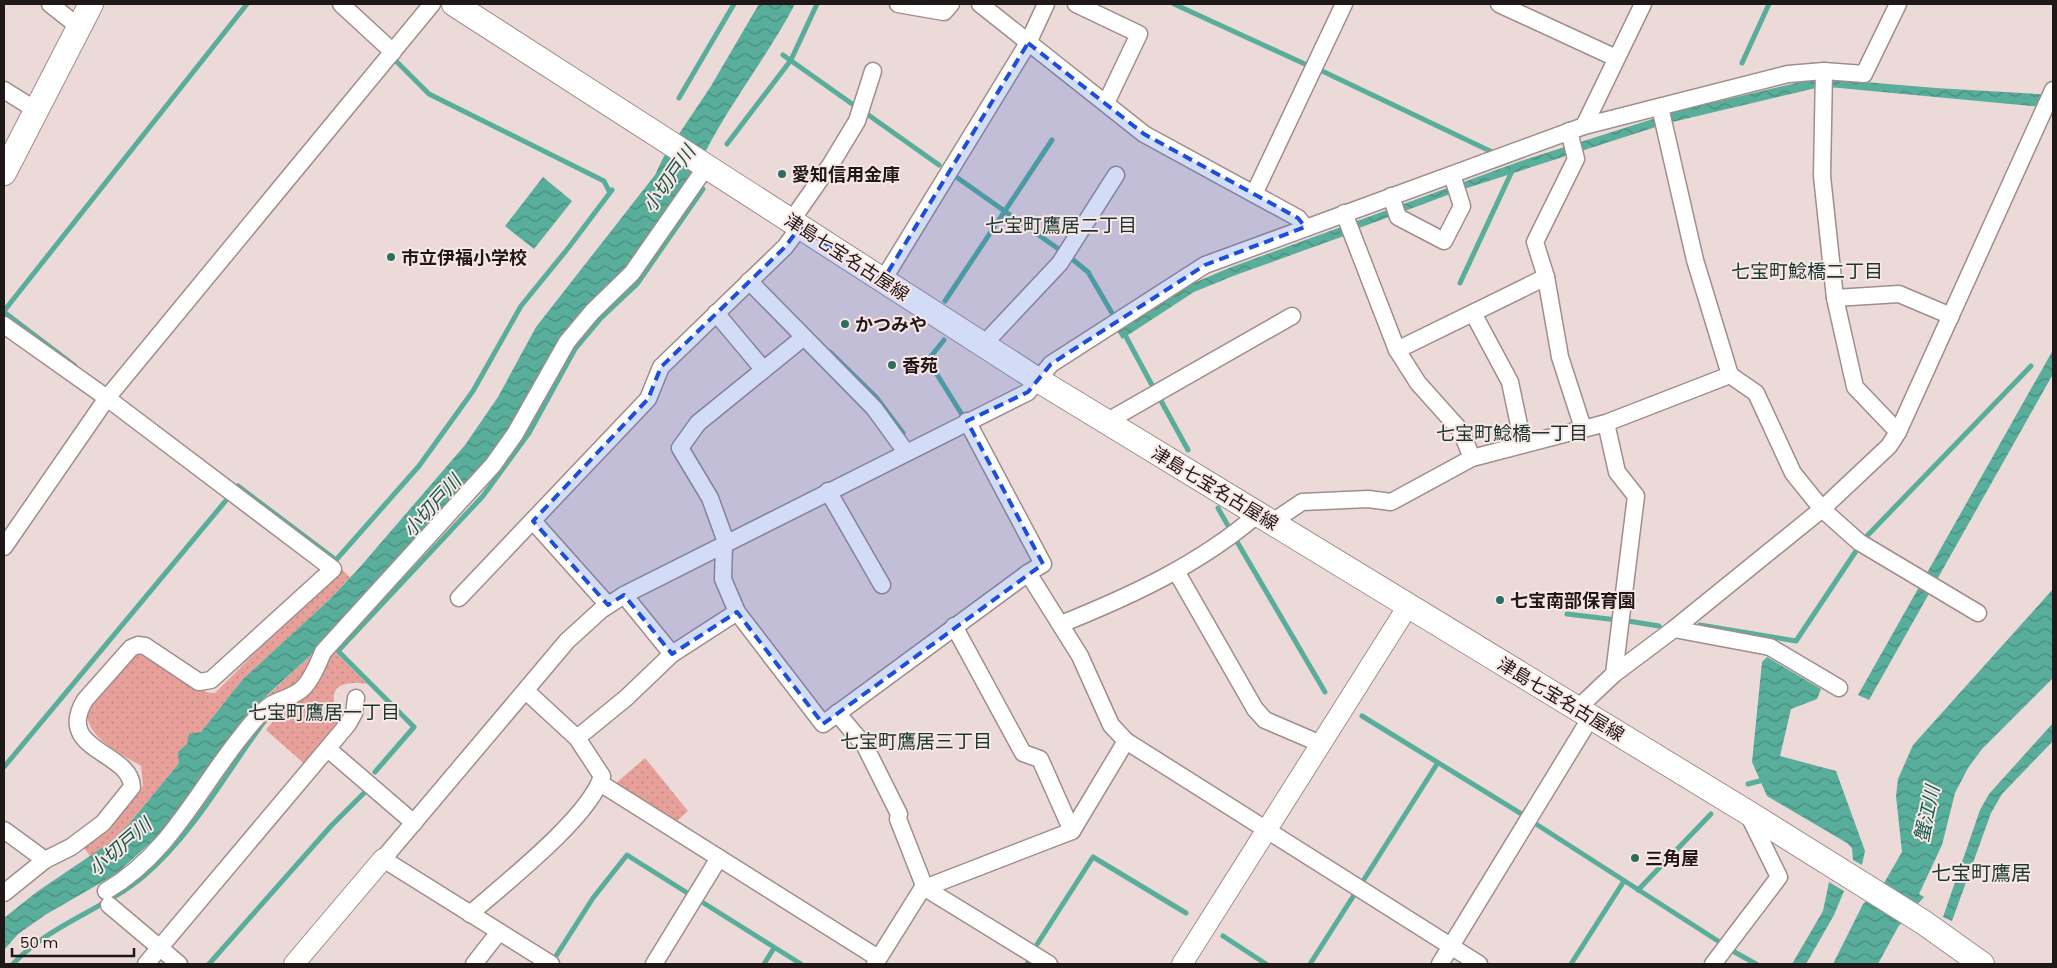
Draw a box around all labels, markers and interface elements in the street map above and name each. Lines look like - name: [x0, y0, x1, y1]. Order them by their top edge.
- water label: 小切戸川: [636, 138, 703, 218]
- place label: 愛知信用金庫: [792, 162, 900, 187]
- marker: 愛知信用金庫: [776, 168, 788, 180]
- street label: 津島七宝名古屋線: [780, 207, 914, 307]
- district label: 七宝町鷹居二丁目: [985, 212, 1137, 239]
- place label: 市立伊福小学校: [401, 245, 527, 270]
- marker: 市立伊福小学校: [385, 251, 397, 263]
- district label: 七宝町鯰橋二丁目: [1731, 258, 1883, 285]
- place label: かつみや: [855, 312, 927, 337]
- marker: かつみや: [839, 318, 851, 330]
- place label: 香苑: [902, 353, 938, 378]
- marker: 香苑: [886, 359, 898, 371]
- district label: 七宝町鯰橋一丁目: [1436, 420, 1588, 447]
- street label: 津島七宝名古屋線: [1147, 440, 1283, 536]
- water label: 小切戸川: [397, 467, 469, 543]
- place label: 七宝南部保育園: [1510, 588, 1636, 613]
- marker: 七宝南部保育園: [1494, 594, 1506, 606]
- street label: 津島七宝名古屋線: [1493, 651, 1629, 747]
- district label: 七宝町鷹居一丁目: [248, 699, 400, 726]
- district label: 七宝町鷹居三丁目: [840, 728, 992, 755]
- water label: 蟹江川: [1908, 781, 1947, 845]
- water label: 小切戸川: [82, 811, 159, 882]
- place label: 三角屋: [1645, 846, 1699, 871]
- marker: 三角屋: [1629, 852, 1641, 864]
- district label: 七宝町鷹居: [1931, 859, 2031, 887]
- scale bar: [12, 926, 135, 958]
- text: 50 m: [20, 932, 58, 953]

